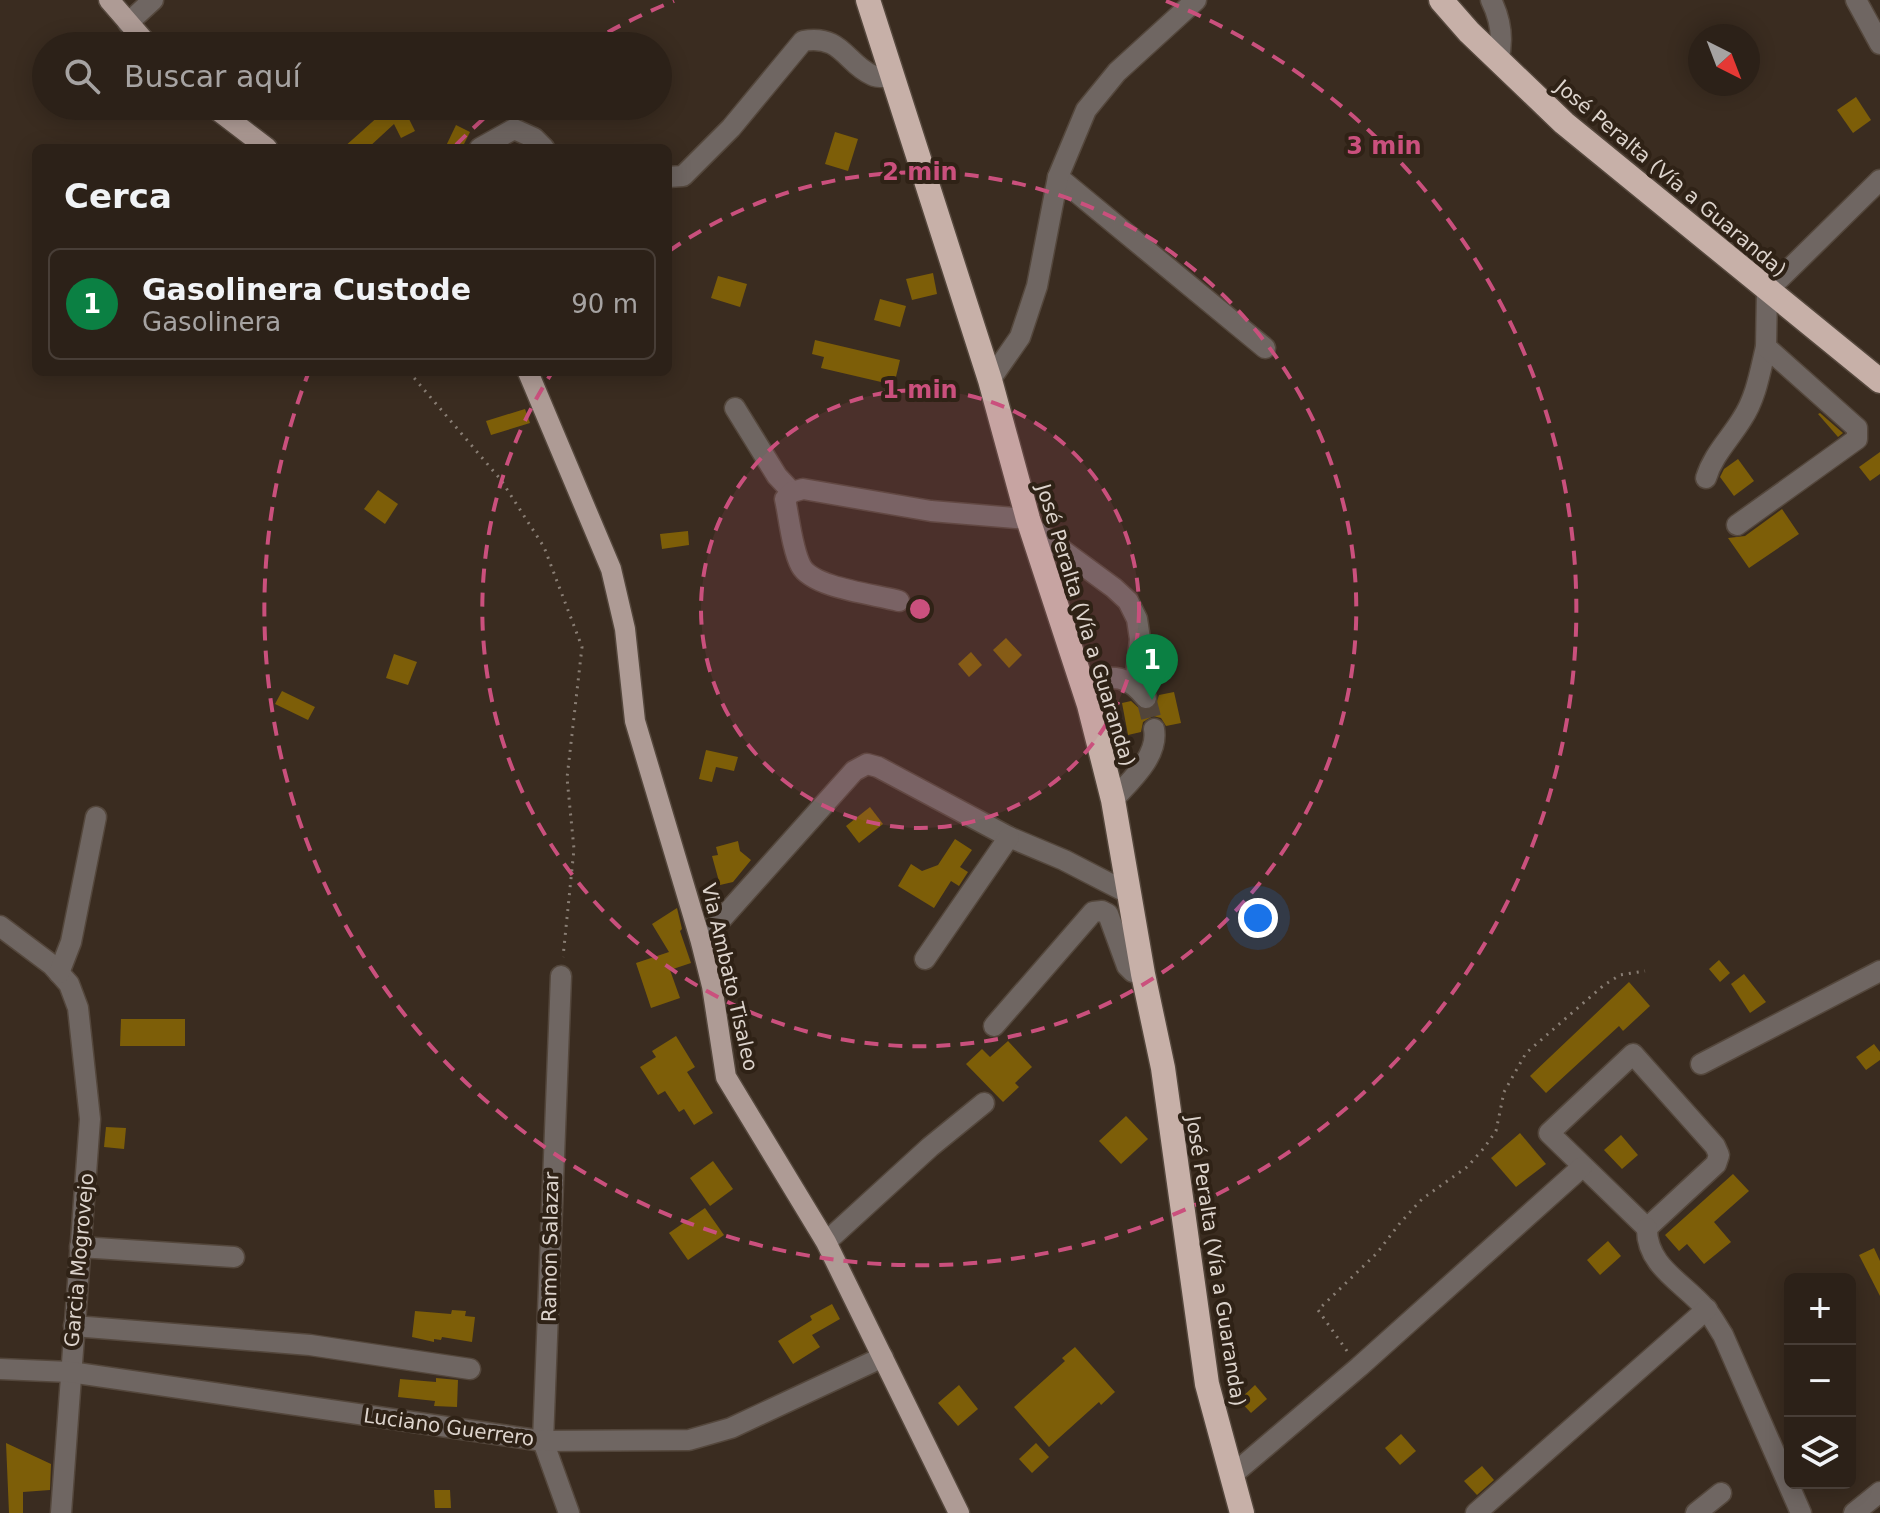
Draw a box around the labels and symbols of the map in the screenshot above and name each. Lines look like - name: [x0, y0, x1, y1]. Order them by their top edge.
- north arrow: [1688, 24, 1760, 96]
- street label: José Peralta (Vía a Guaranda): [1549, 73, 1791, 282]
- text: 3 min: [1346, 132, 1422, 160]
- text: 2 min: [882, 158, 958, 186]
- text: 1 min: [882, 376, 958, 404]
- street label: José Peralta (Vía a Guaranda): [1031, 479, 1140, 769]
- centre of rings: [906, 595, 934, 623]
- pin: 1: [1126, 634, 1178, 700]
- street label: Via Ambato Tisaleo: [697, 881, 763, 1073]
- your location: [1238, 898, 1278, 938]
- street label: José Peralta (Vía a Guaranda): [1181, 1112, 1251, 1408]
- street label: Ramon Salazar: [537, 1171, 563, 1322]
- street label: Garcia Mogrovejo: [59, 1172, 99, 1348]
- street label: Luciano Guerrero: [362, 1403, 536, 1451]

